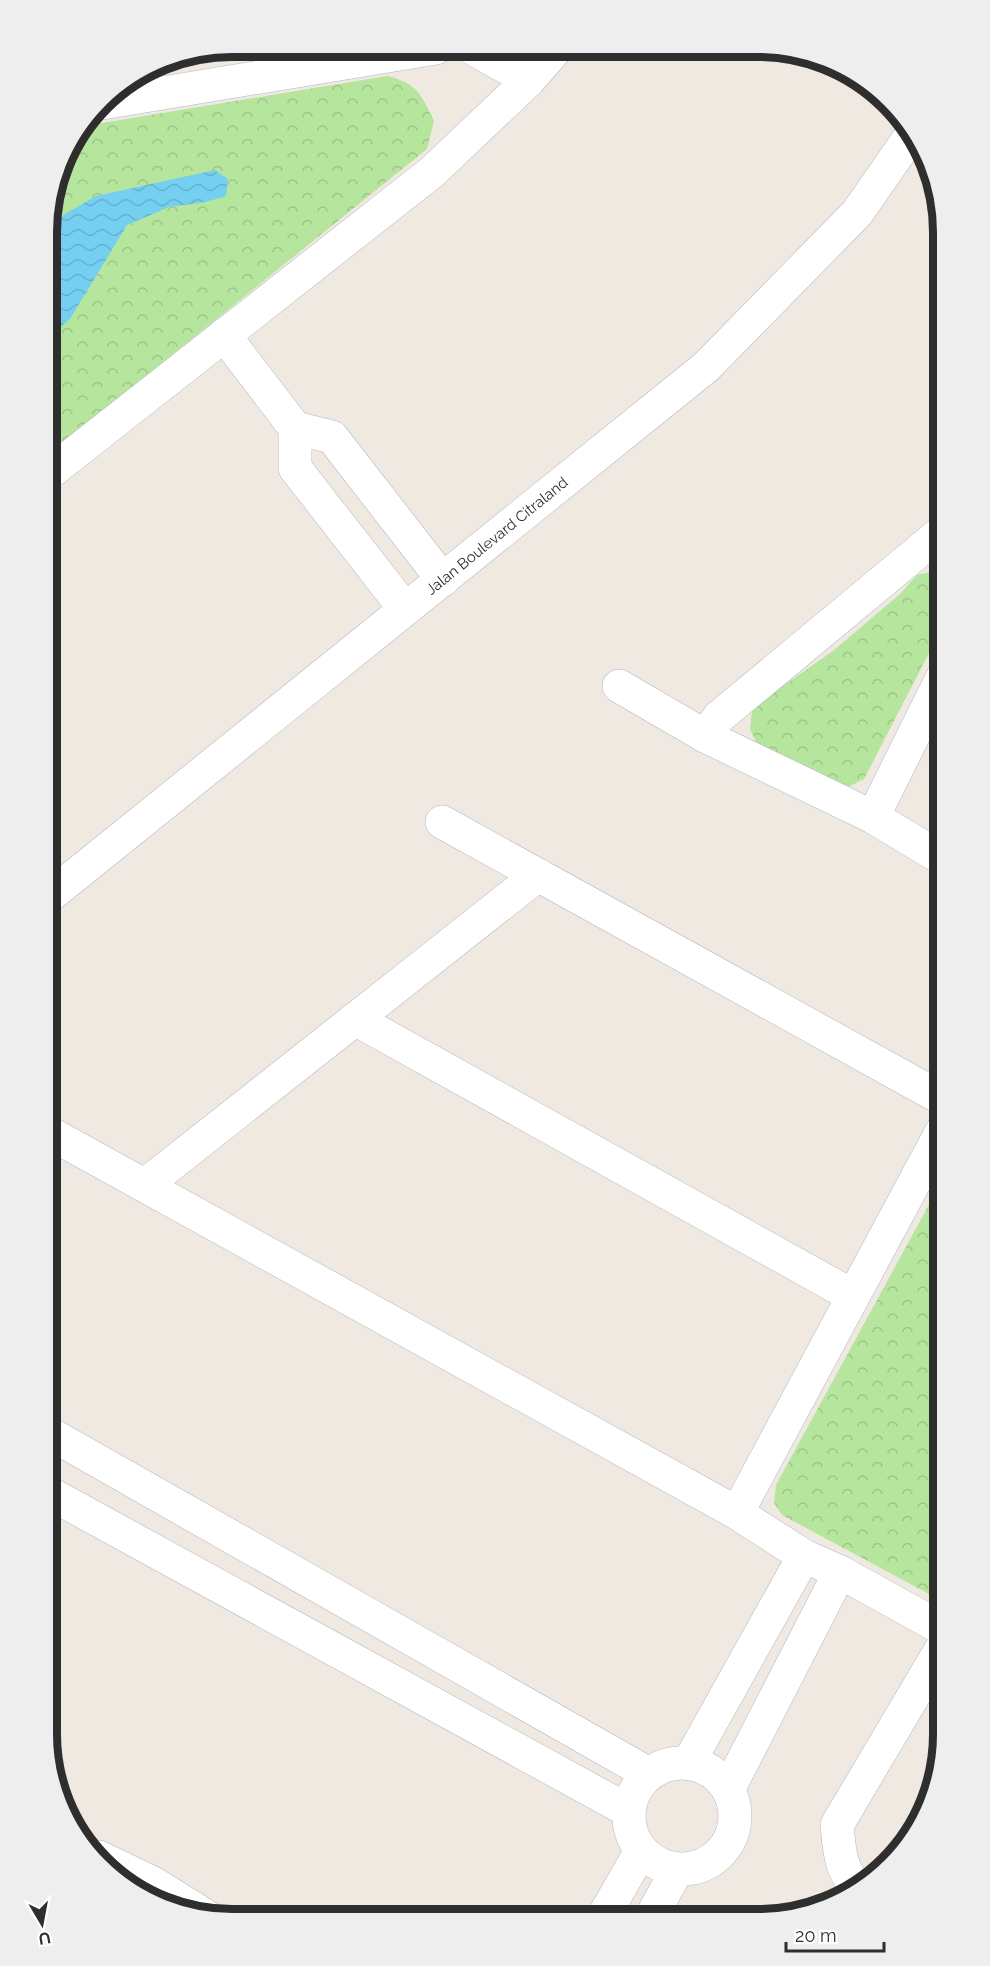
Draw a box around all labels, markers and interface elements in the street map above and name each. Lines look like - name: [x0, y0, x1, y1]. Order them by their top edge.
- street label: Jalan Boulevard Citraland: [423, 473, 571, 599]
- north arrow: [12, 1894, 72, 1954]
- scale bar: [786, 1915, 884, 1953]
- text: 20 m: [795, 1925, 837, 1946]
- text: U: [37, 1928, 52, 1949]

